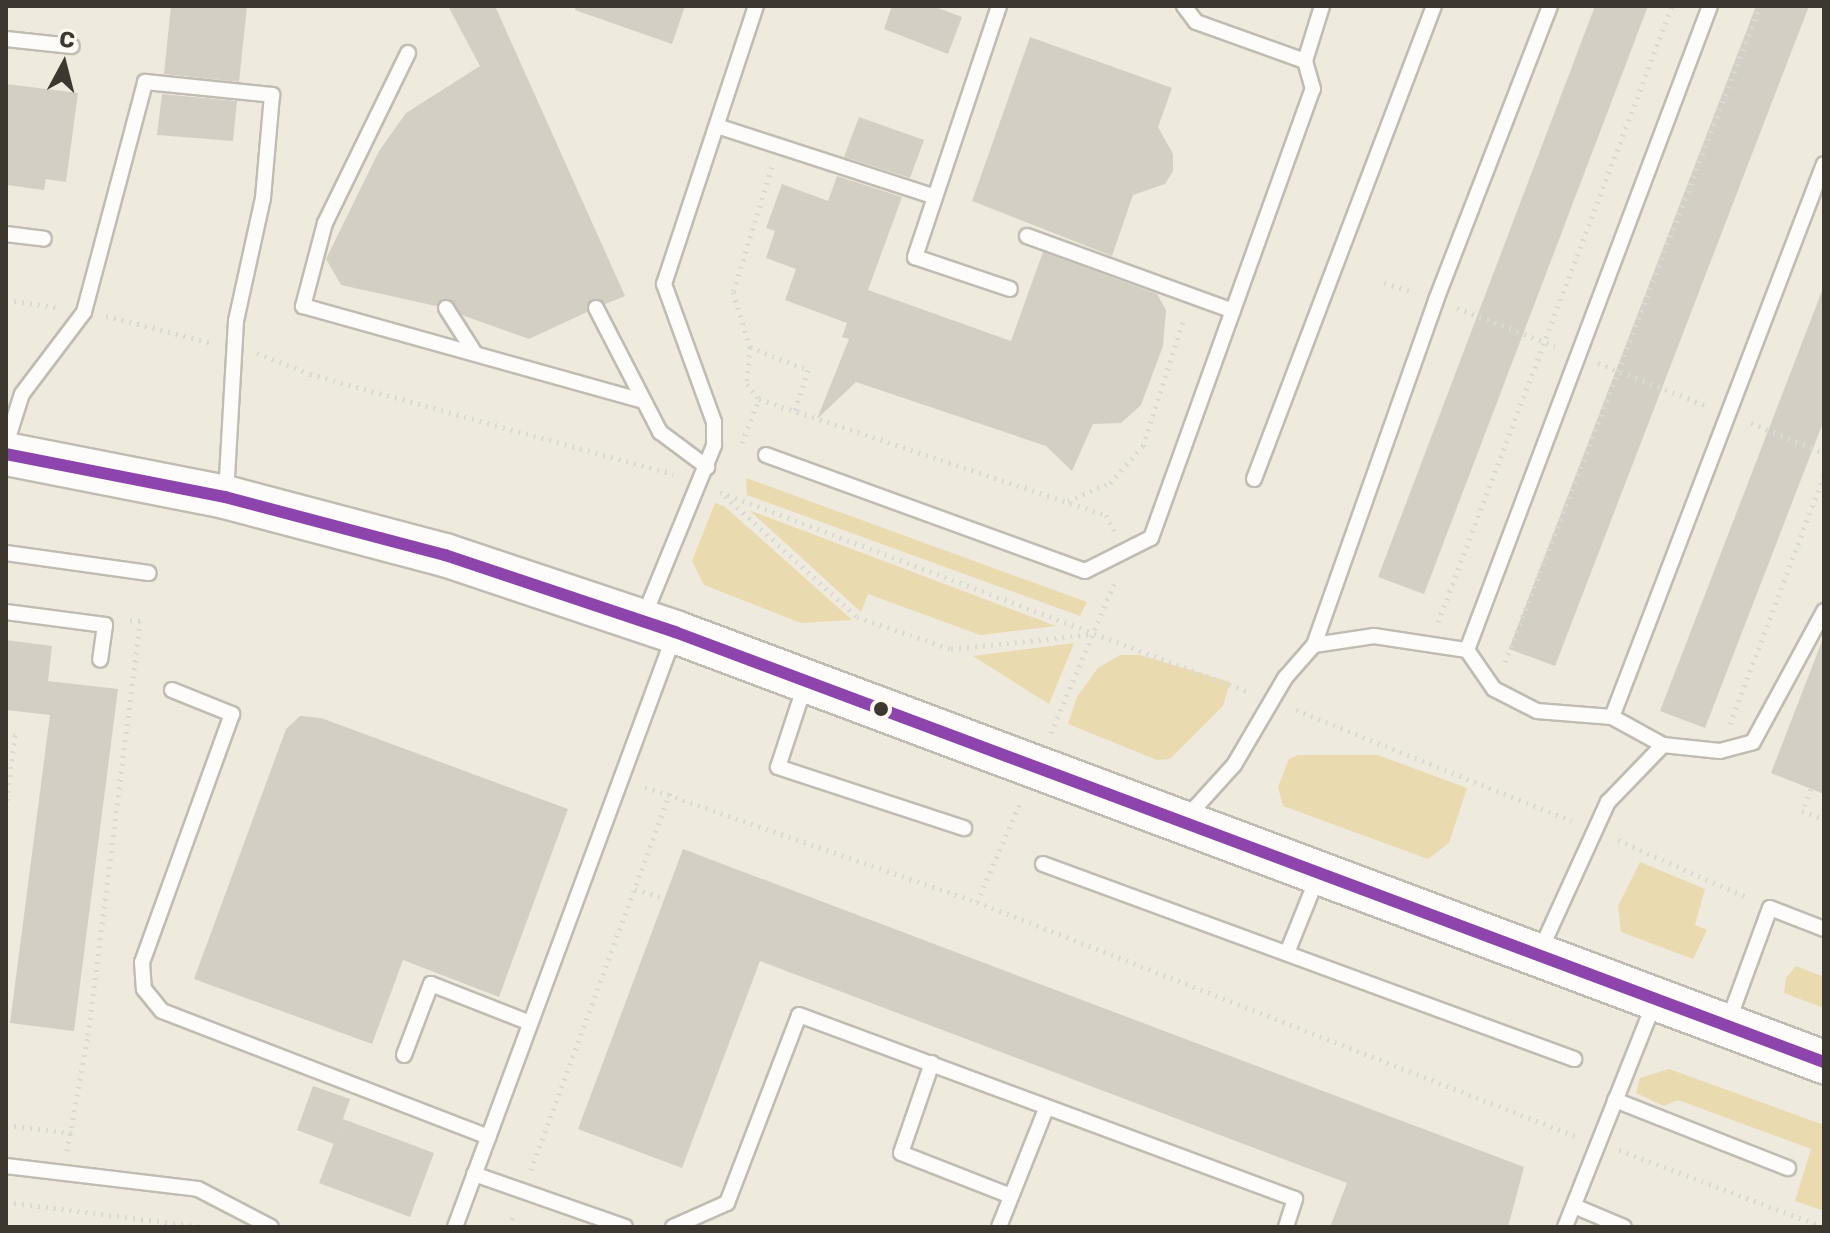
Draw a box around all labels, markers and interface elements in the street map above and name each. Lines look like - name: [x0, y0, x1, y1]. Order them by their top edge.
- north arrow: [24, 24, 104, 104]
- text: С: [58, 25, 76, 54]
- unlabelled marker: [873, 701, 889, 717]

